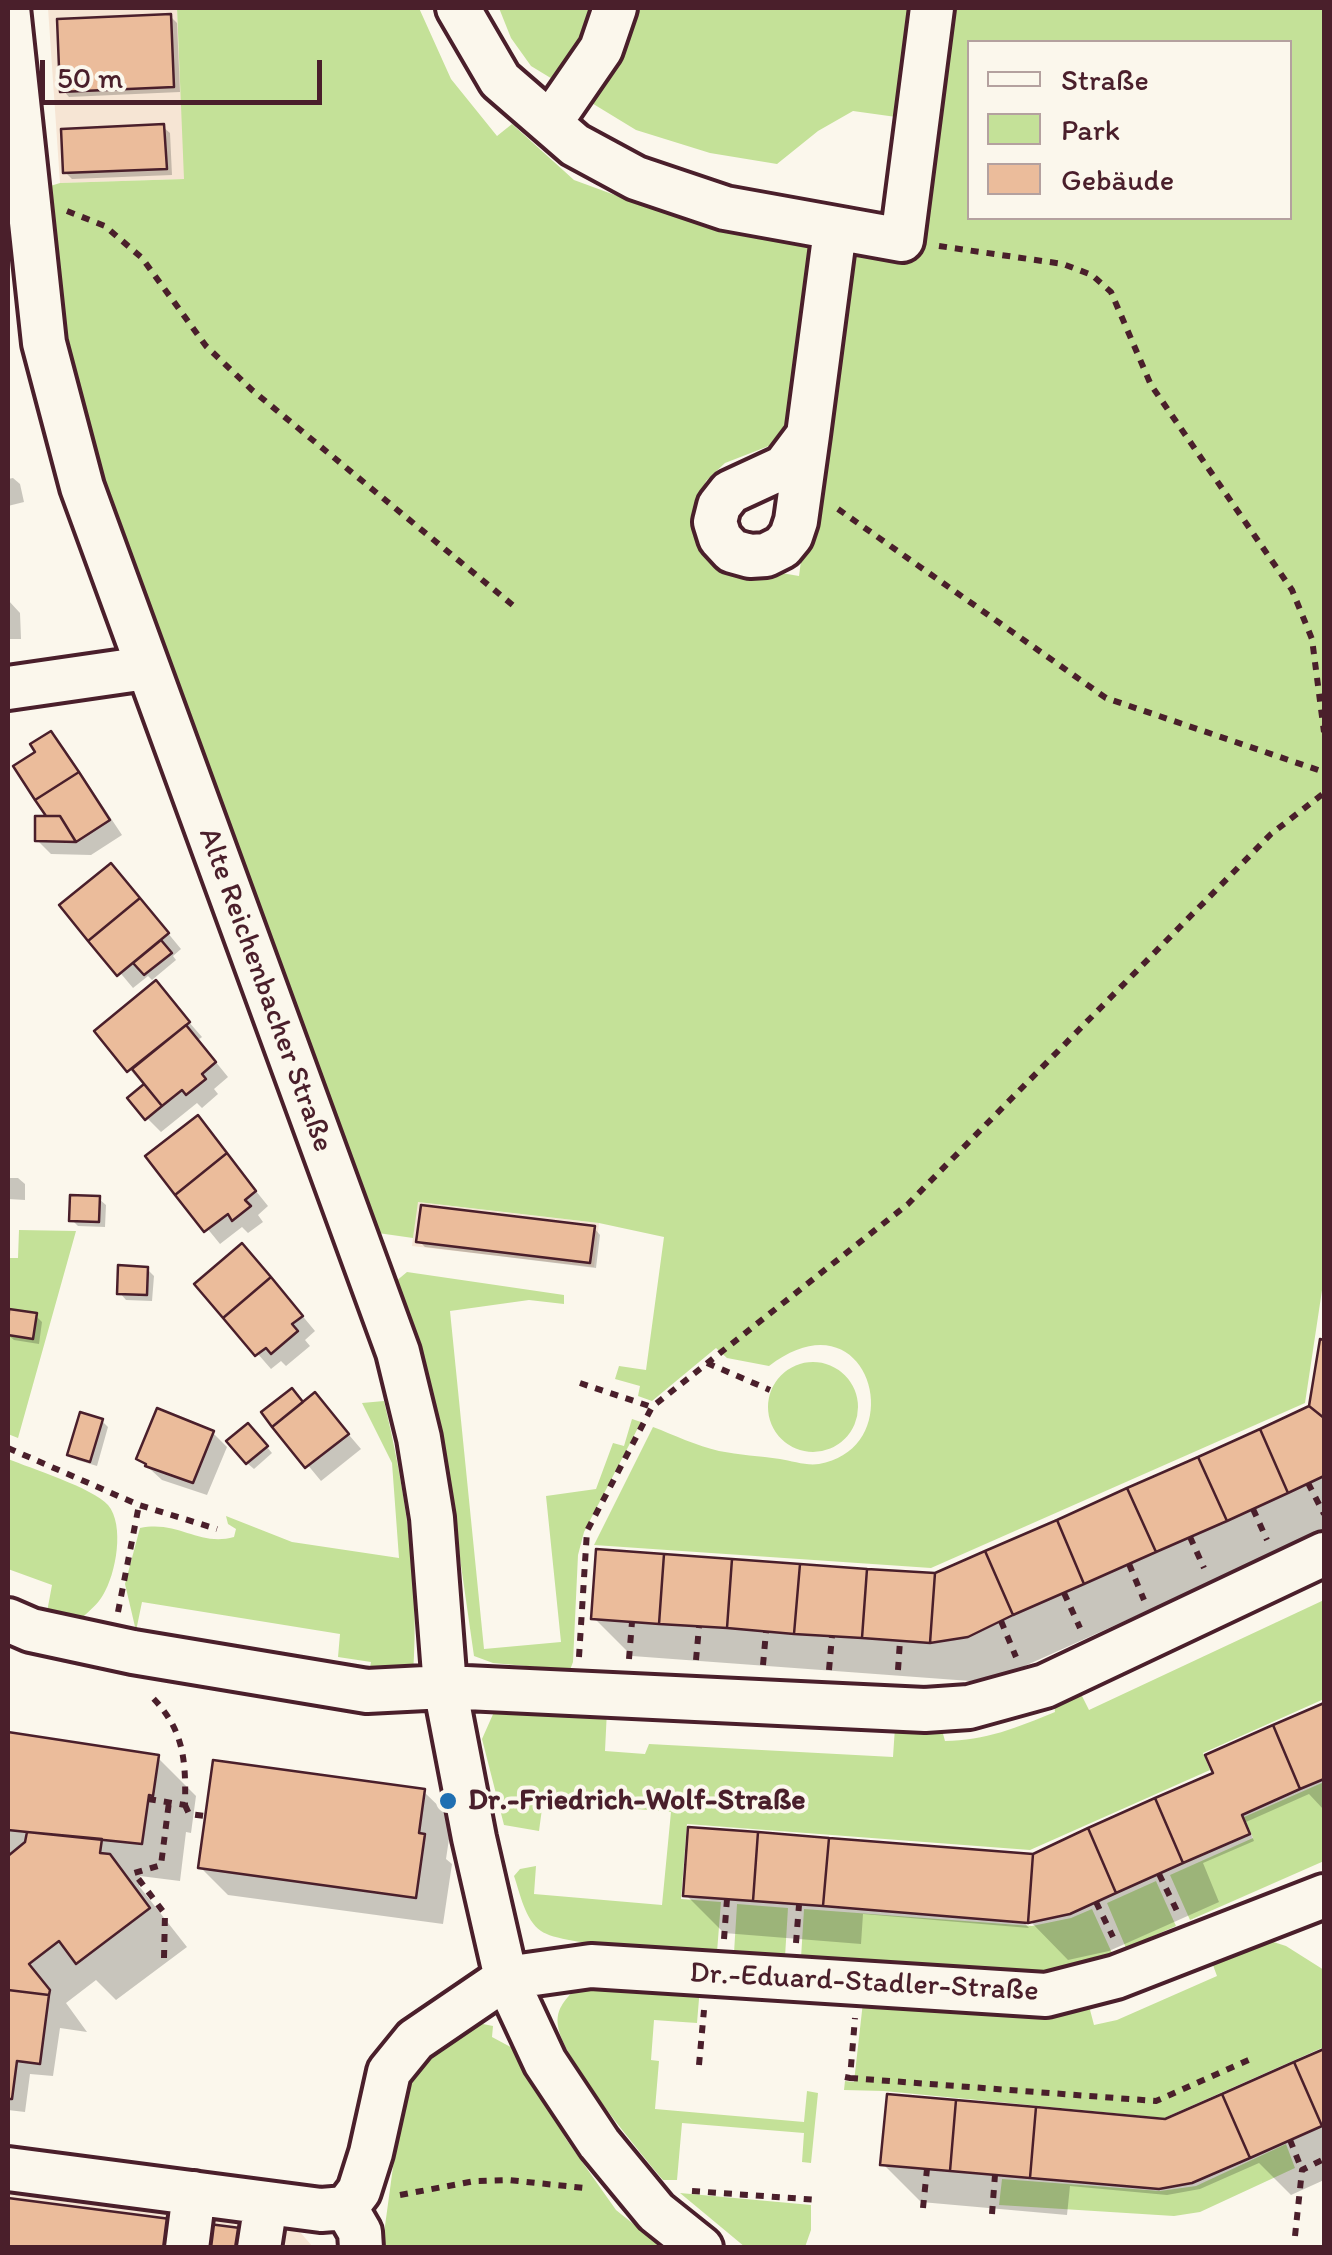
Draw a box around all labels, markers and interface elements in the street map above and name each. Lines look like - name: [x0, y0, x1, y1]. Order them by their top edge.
- scale bar: [45, 40, 328, 102]
- legend: [967, 40, 1292, 220]
- text: 50 m: [57, 59, 123, 96]
- text: Straße: [1061, 61, 1149, 98]
- text: Park: [1061, 111, 1120, 148]
- text: Gebäude: [1061, 161, 1174, 198]
- street label: Alte Reichenbacher Straße: [190, 823, 340, 1157]
- place label: Dr.-Friedrich-Wolf-Straße: [468, 1783, 806, 1819]
- marker: Dr.-Friedrich-Wolf-Straße: [437, 1790, 459, 1812]
- street label: Dr.-Eduard-Stadler-Straße: [689, 1956, 1039, 2010]

